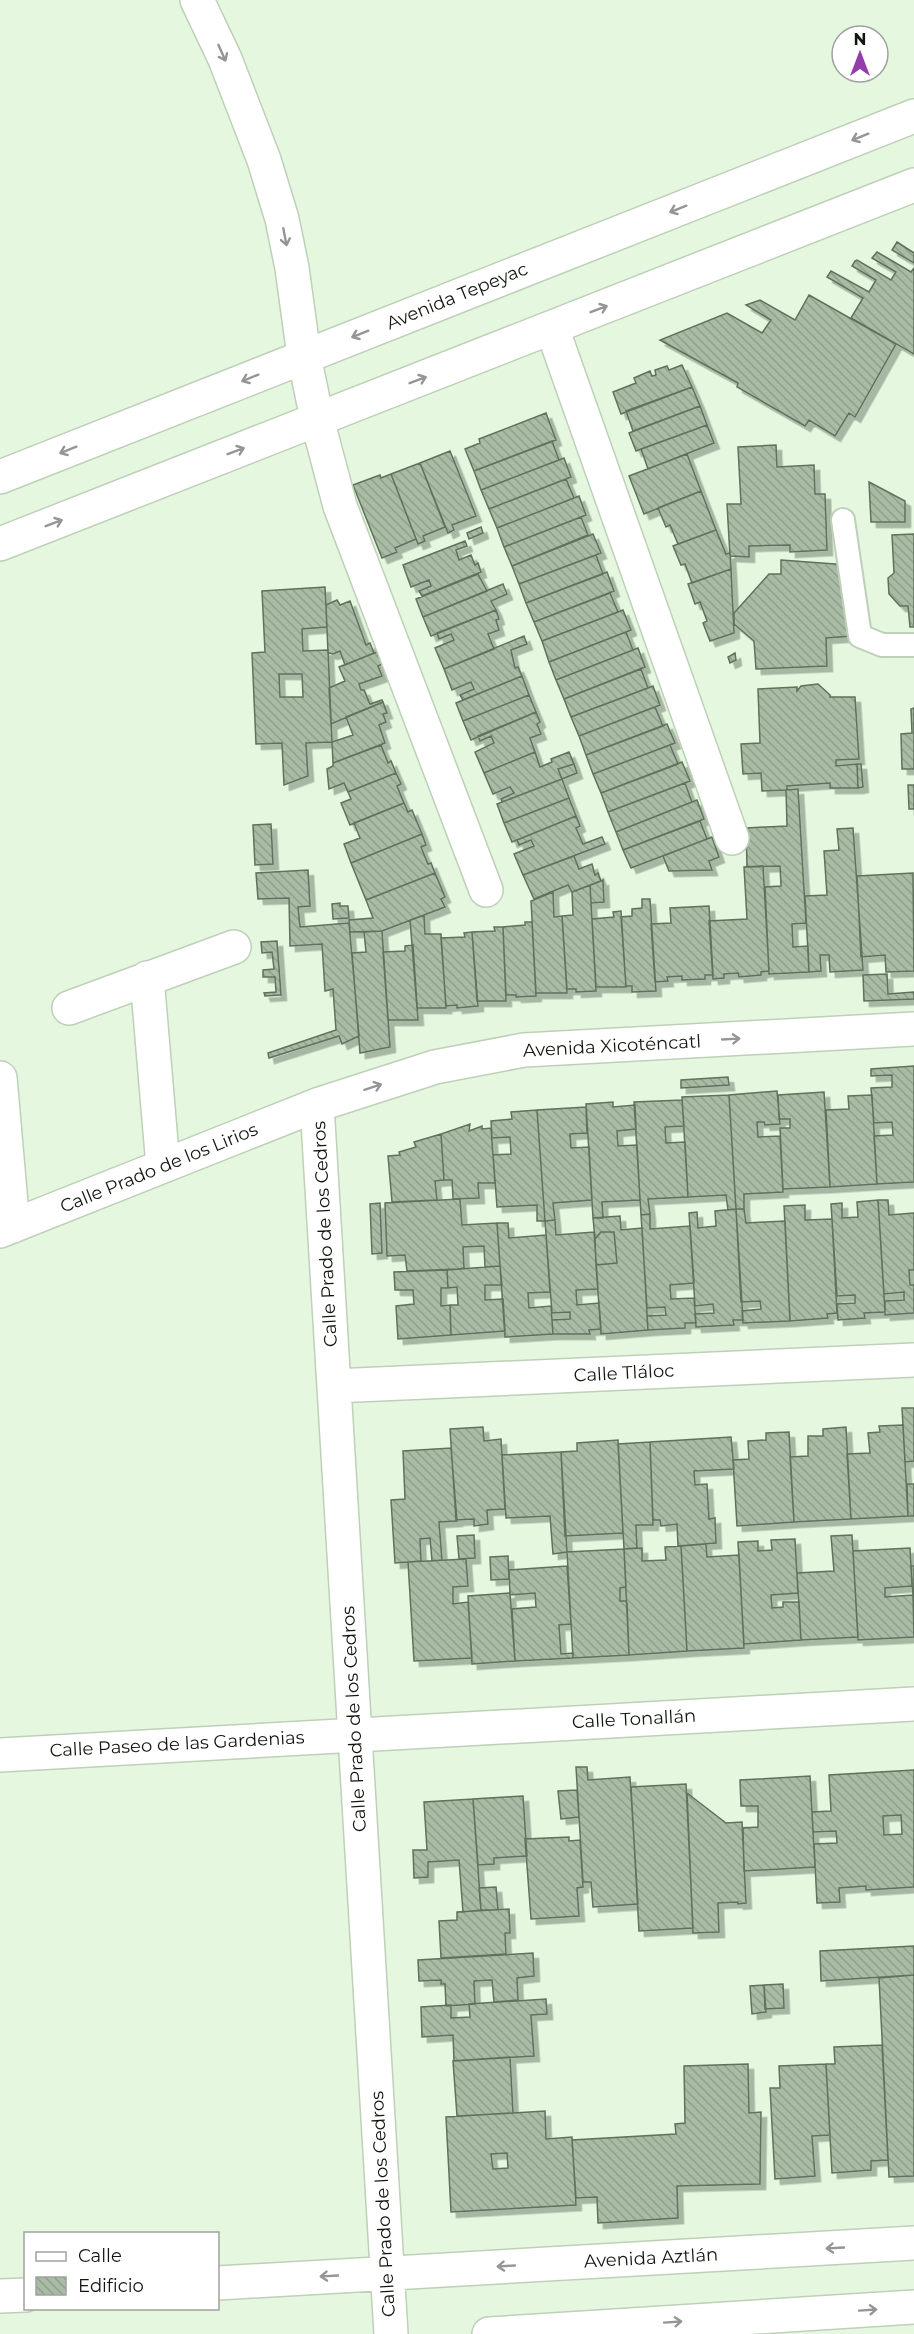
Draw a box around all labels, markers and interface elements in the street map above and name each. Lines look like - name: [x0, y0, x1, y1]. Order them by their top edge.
- north arrow: [830, 24, 890, 84]
- text: N: [854, 30, 866, 49]
- one-way arrow: [216, 44, 228, 62]
- one-way arrow: [851, 132, 869, 143]
- one-way arrow: [669, 204, 688, 215]
- one-way arrow: [280, 227, 291, 246]
- street label: Avenida Tepeyac: [383, 258, 531, 334]
- one-way arrow: [589, 303, 608, 314]
- one-way arrow: [351, 329, 370, 340]
- one-way arrow: [241, 373, 260, 384]
- one-way arrow: [408, 374, 426, 385]
- one-way arrow: [60, 445, 78, 456]
- one-way arrow: [226, 445, 245, 456]
- one-way arrow: [45, 516, 63, 527]
- street label: Avenida Xicoténcatl: [522, 1030, 702, 1062]
- one-way arrow: [720, 1033, 740, 1044]
- one-way arrow: [363, 1081, 382, 1092]
- street label: Calle Prado de los Lirios: [57, 1118, 261, 1218]
- street label: Calle Prado de los Cedros: [308, 1120, 342, 1348]
- street label: Calle Tláloc: [573, 1359, 675, 1387]
- street label: Calle Prado de los Cedros: [337, 1605, 371, 1833]
- street label: Calle Tonallán: [571, 1705, 697, 1733]
- street label: Calle Paseo de las Gardenias: [49, 1726, 305, 1762]
- street label: Calle Prado de los Cedros: [366, 2090, 400, 2318]
- legend: [24, 2232, 219, 2310]
- one-way arrow: [825, 2242, 845, 2253]
- street label: Avenida Aztlán: [583, 2243, 719, 2273]
- text: Calle: [78, 2245, 122, 2267]
- one-way arrow: [497, 2260, 517, 2271]
- one-way arrow: [320, 2271, 340, 2282]
- text: Edificio: [78, 2275, 144, 2297]
- one-way arrow: [857, 2304, 877, 2315]
- one-way arrow: [663, 2317, 683, 2328]

